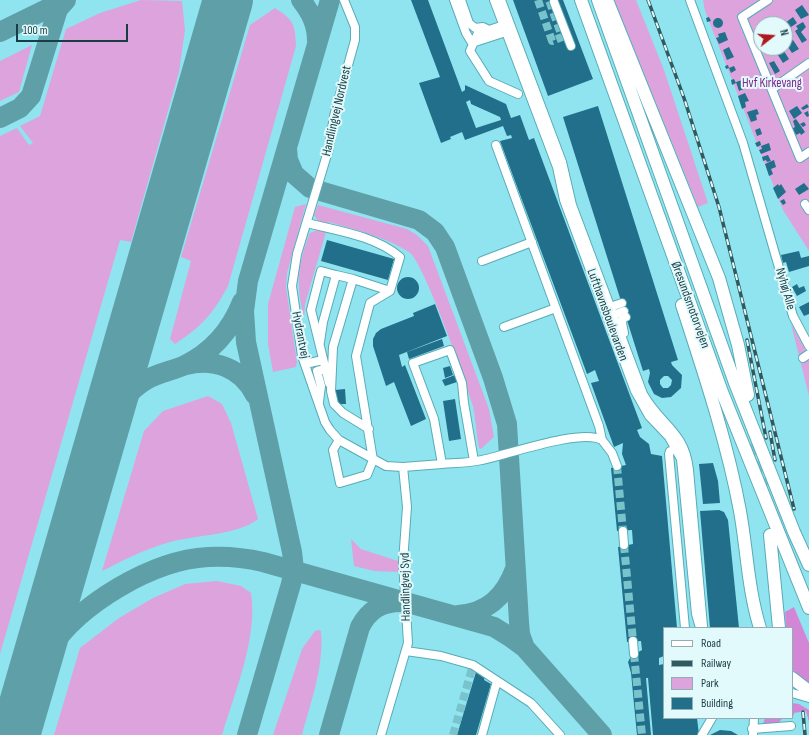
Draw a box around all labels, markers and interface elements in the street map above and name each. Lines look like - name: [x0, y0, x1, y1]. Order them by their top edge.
- scale bar: [18, 16, 130, 42]
- north arrow: [753, 16, 793, 56]
- text: 100 m: [23, 23, 48, 38]
- text: N: [777, 28, 791, 37]
- street label: Handlingvej Nordvest: [319, 64, 355, 158]
- park label: Hvf Kirkevang: [742, 76, 802, 92]
- street label: Øresundsmotorvejen: [667, 260, 713, 350]
- street label: Nyhøj Alle: [772, 266, 798, 312]
- street label: Lufthavnsboulevarden: [583, 267, 631, 363]
- street label: Hydrantvej: [288, 310, 312, 360]
- street label: Handlingvej Syd: [398, 553, 414, 621]
- legend: [663, 627, 793, 719]
- text: Road: [701, 636, 721, 651]
- text: Railway: [701, 656, 731, 671]
- text: Park: [701, 676, 719, 691]
- text: Building: [701, 696, 733, 711]

